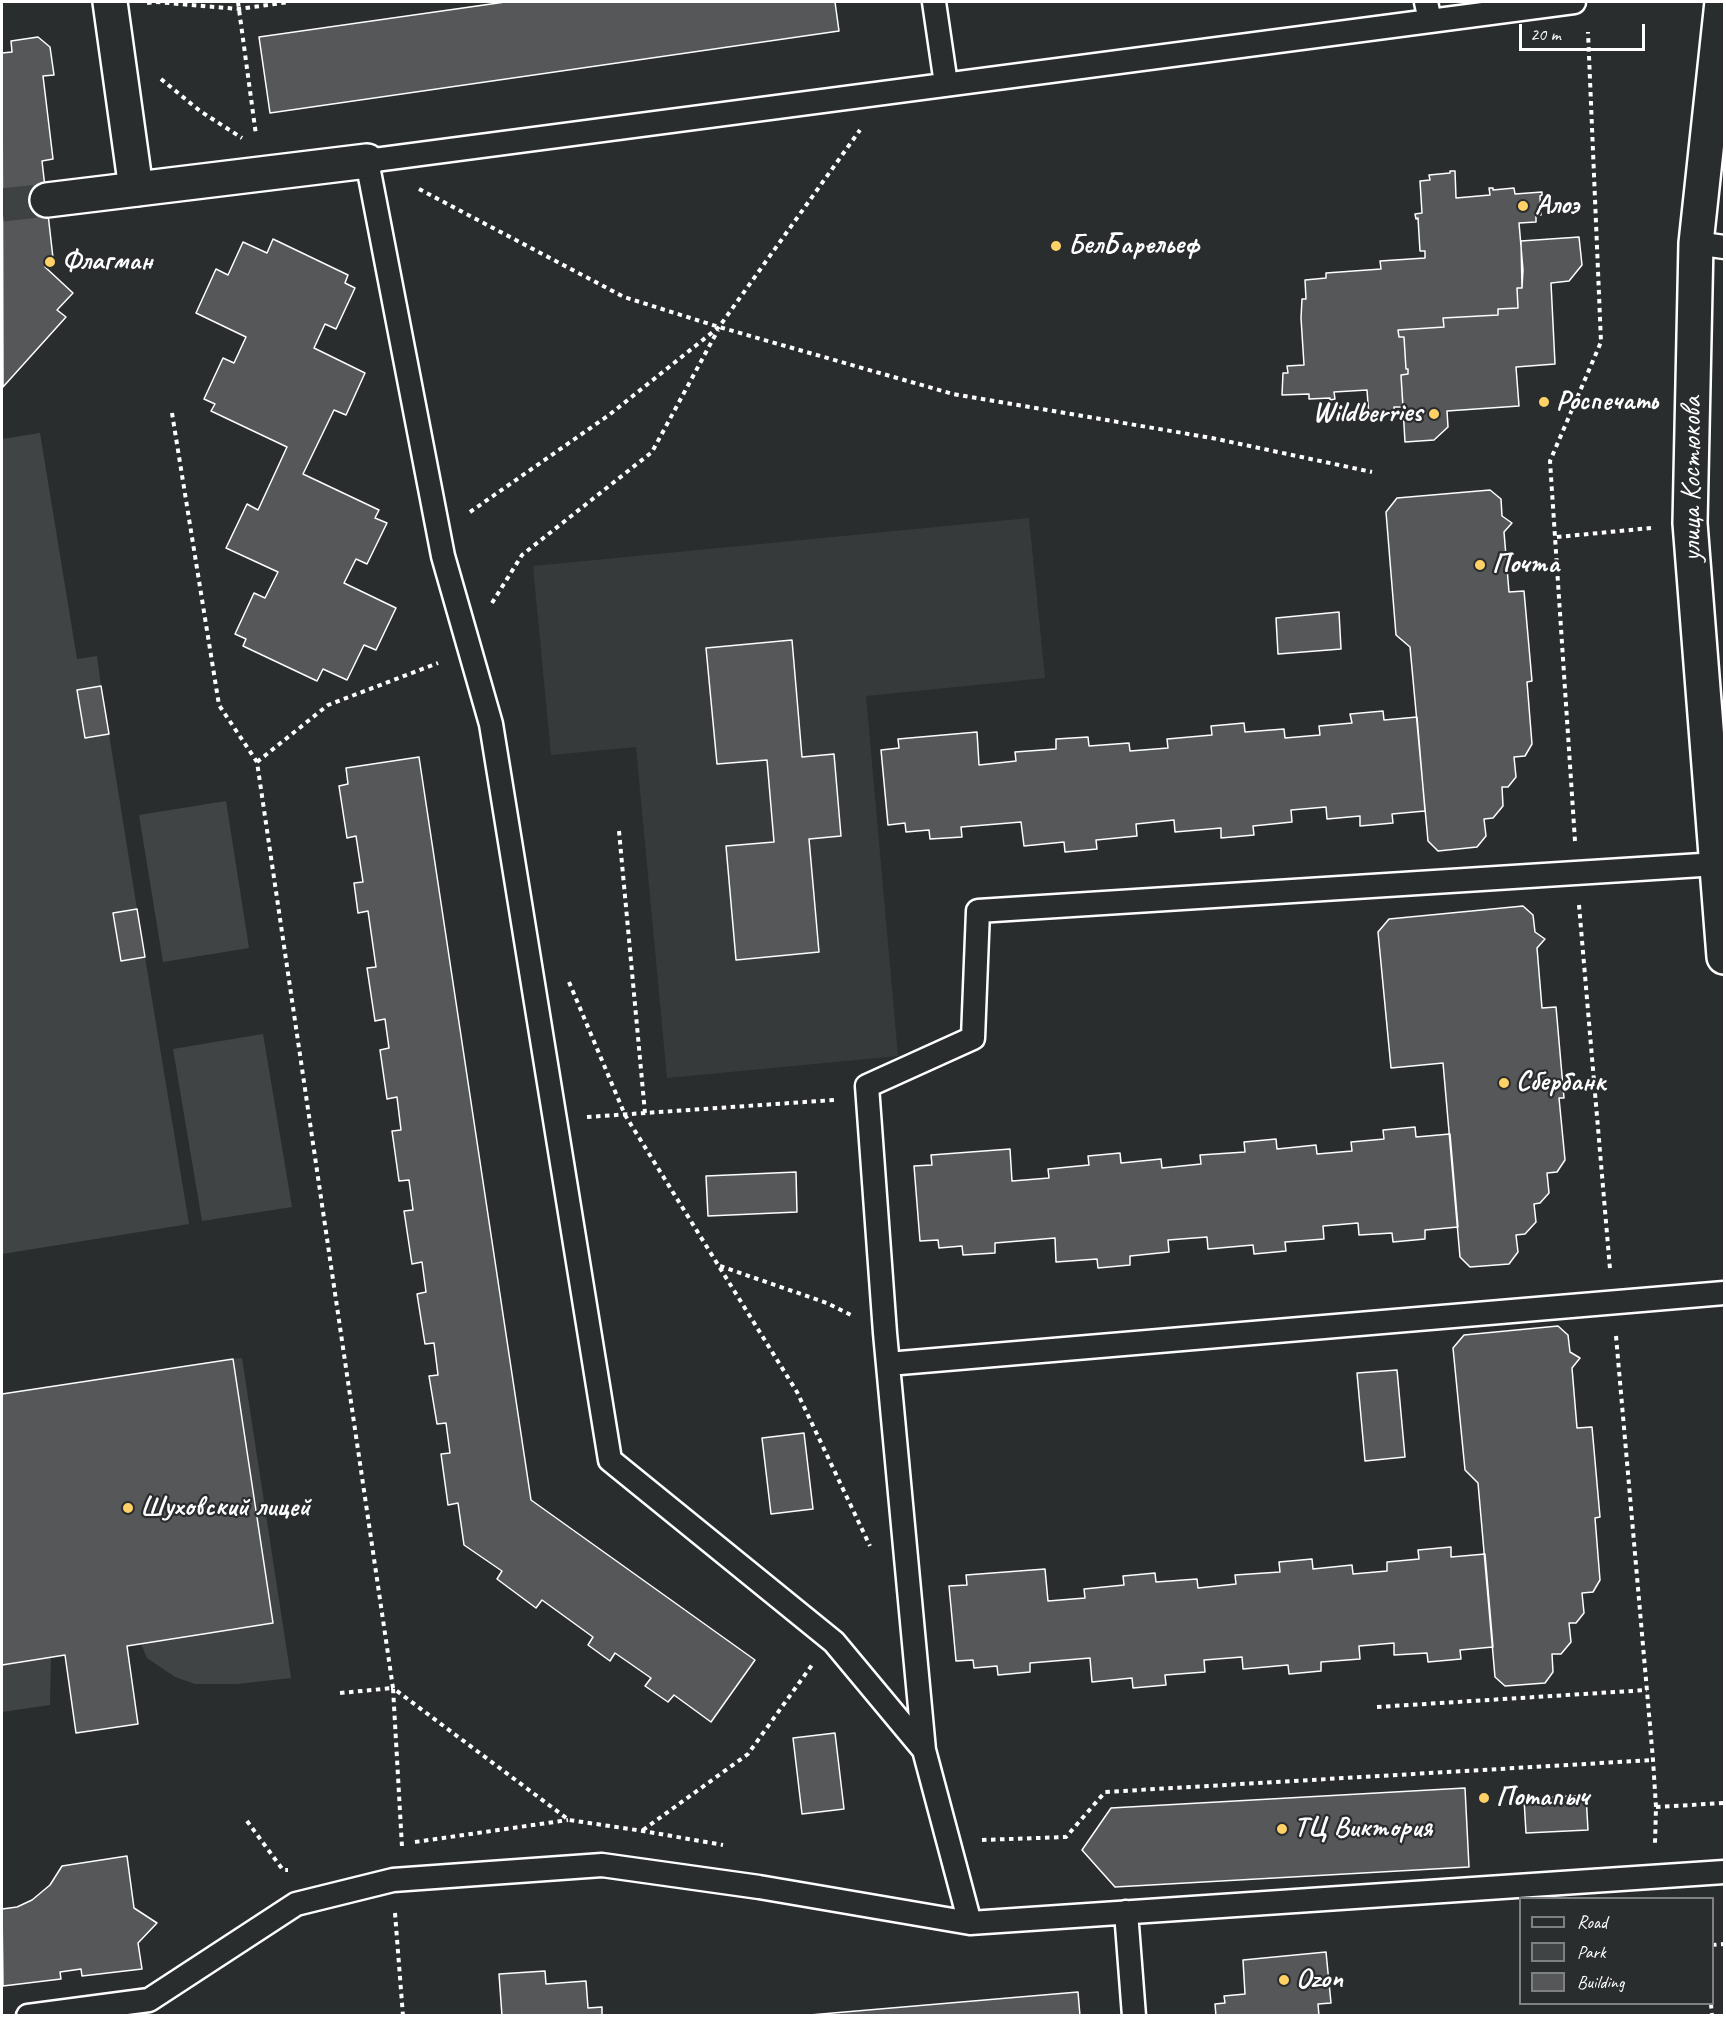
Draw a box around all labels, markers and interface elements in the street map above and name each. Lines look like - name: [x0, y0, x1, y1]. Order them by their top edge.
- scale bar: [1522, 12, 1648, 50]
- text: 20 m: [1530, 23, 1561, 45]
- place label: Алоэ: [1535, 189, 1579, 223]
- marker: Алоэ: [1516, 199, 1530, 213]
- place label: БелБарельеф: [1068, 229, 1199, 263]
- marker: БелБарельеф: [1049, 239, 1063, 253]
- place label: Флагман: [62, 245, 153, 279]
- marker: Флагман: [43, 255, 57, 269]
- place label: Роспечать: [1556, 385, 1658, 419]
- marker: Роспечать: [1537, 395, 1551, 409]
- place label: Wildberries: [1313, 397, 1422, 431]
- street label: улица Костюкова: [1676, 397, 1710, 561]
- marker: Wildberries: [1427, 407, 1441, 421]
- place label: Почта: [1492, 548, 1559, 582]
- marker: Почта: [1473, 558, 1487, 572]
- place label: Сбербанк: [1516, 1066, 1605, 1100]
- marker: Сбербанк: [1497, 1076, 1511, 1090]
- place label: Шуховский лицей: [140, 1491, 310, 1525]
- marker: Шуховский лицей: [121, 1501, 135, 1515]
- place label: Потапыч: [1496, 1781, 1588, 1815]
- marker: Потапыч: [1477, 1791, 1491, 1805]
- place label: ТЦ Виктория: [1294, 1812, 1432, 1846]
- marker: ТЦ Виктория: [1275, 1822, 1289, 1836]
- legend: [1519, 1897, 1714, 2005]
- text: Road: [1577, 1911, 1607, 1933]
- text: Park: [1577, 1941, 1606, 1963]
- place label: Ozon: [1296, 1963, 1343, 1997]
- text: Building: [1577, 1971, 1624, 1993]
- marker: Ozon: [1277, 1973, 1291, 1987]

